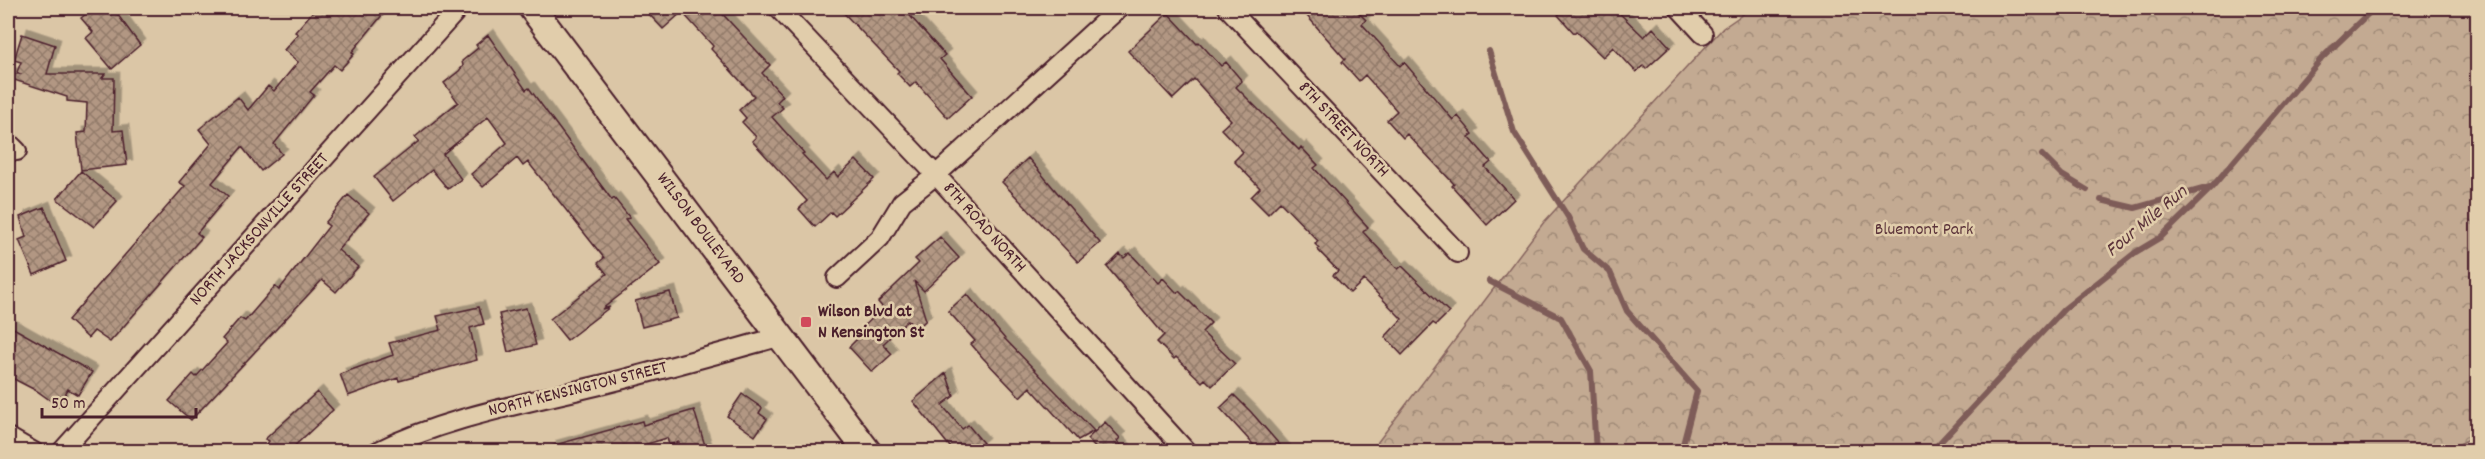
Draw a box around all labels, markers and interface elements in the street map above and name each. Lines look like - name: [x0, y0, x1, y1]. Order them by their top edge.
- street label: 8TH STREET NORTH: [1292, 76, 1394, 184]
- street label: NORTH JACKSONVILLE STREET: [184, 148, 336, 312]
- street label: WILSON BOULEVARD: [650, 168, 750, 290]
- street label: 8TH ROAD NORTH: [936, 177, 1032, 279]
- water label: Four Mile Run: [2100, 179, 2195, 265]
- park label: Bluemont Park: [1875, 218, 1973, 243]
- place label: Wilson Blvd at N Kensington St: [818, 300, 925, 346]
- marker: Wilson Blvd at N Kensington St: [799, 315, 813, 329]
- street label: NORTH KENSINGTON STREET: [486, 356, 670, 424]
- scale bar: [42, 381, 196, 419]
- text: 50 m: [51, 392, 86, 417]

